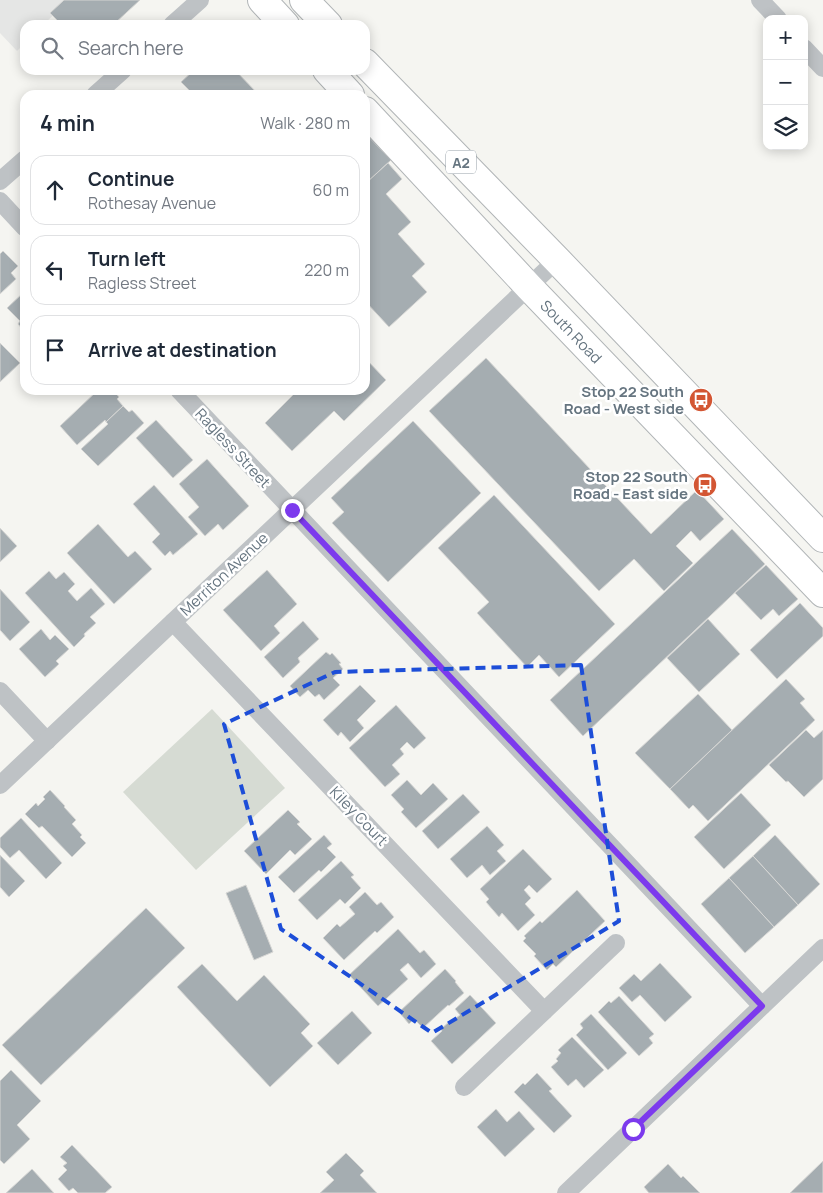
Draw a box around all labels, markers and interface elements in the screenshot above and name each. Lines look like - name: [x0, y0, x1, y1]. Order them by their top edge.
- map controls: [763, 15, 808, 150]
- button: +: [763, 15, 808, 60]
- search box: [20, 20, 370, 75]
- icon: search: [38, 34, 66, 62]
- text: Search here: [78, 35, 184, 61]
- button: −: [763, 60, 808, 105]
- button: layers: [763, 105, 808, 150]
- text: 4 min: [40, 109, 95, 137]
- text: Walk · 280 m: [260, 112, 350, 134]
- road number: A2: [446, 150, 476, 173]
- text: Continue: [88, 166, 174, 192]
- icon: ahead: [41, 176, 69, 204]
- text: 60 m: [313, 179, 349, 201]
- text: Rothesay Avenue: [88, 192, 216, 214]
- text: Turn left: [88, 246, 166, 272]
- icon: left: [41, 256, 69, 284]
- text: 220 m: [304, 259, 349, 281]
- text: Ragless Street: [88, 272, 197, 294]
- street label: South Road: [536, 295, 607, 368]
- icon: arrive: [41, 336, 69, 364]
- text: Arrive at destination: [88, 337, 277, 363]
- place label: Stop 22 South Road - West side: [564, 381, 684, 419]
- bus stop icon: Stop 22 South Road - West side: [688, 387, 714, 413]
- street label: Ragless Street: [191, 404, 275, 492]
- place label: Stop 22 South Road - East side: [573, 466, 688, 504]
- bus stop icon: Stop 22 South Road - East side: [692, 472, 718, 498]
- route end: [281, 499, 304, 522]
- street label: Merriton Avenue: [175, 527, 273, 620]
- street label: Kiley Court: [325, 782, 393, 850]
- route start: [622, 1118, 645, 1141]

